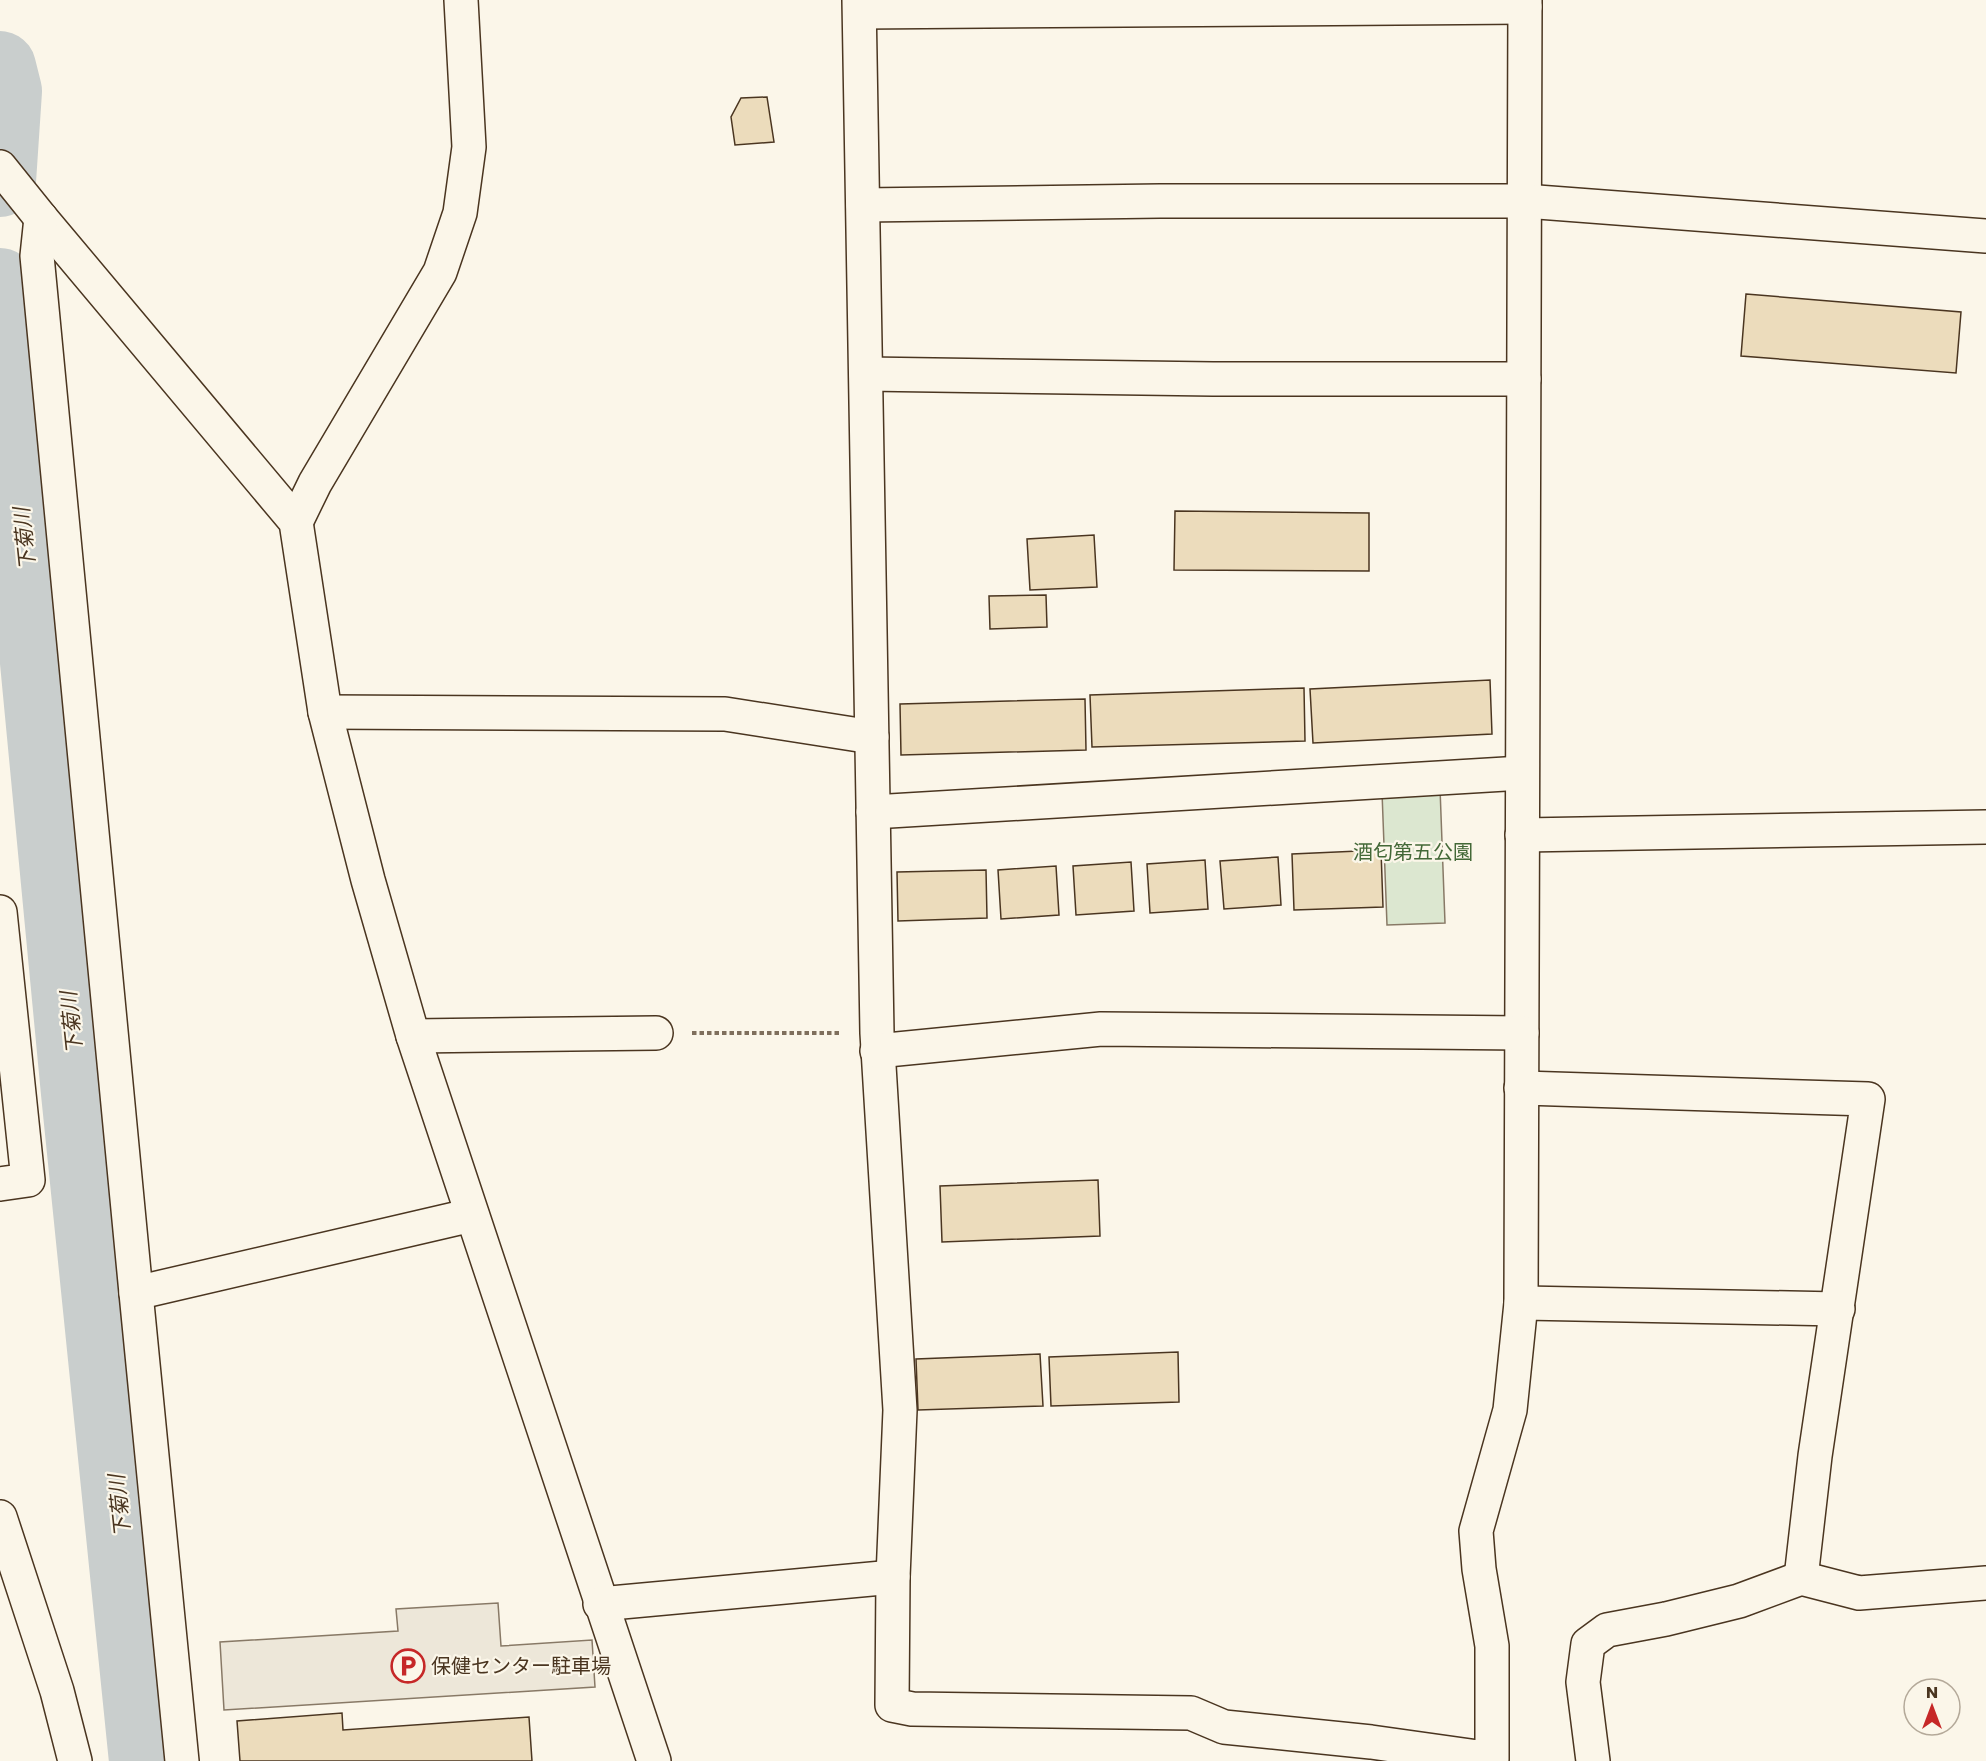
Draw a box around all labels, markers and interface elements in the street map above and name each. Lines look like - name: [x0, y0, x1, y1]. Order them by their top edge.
- water label: 下菊川: [7, 504, 42, 572]
- park label: 酒匂第五公園: [1353, 838, 1473, 866]
- water label: 下菊川: [54, 988, 89, 1056]
- water label: 下菊川: [102, 1471, 137, 1539]
- parking icon: 保健センター駐車場: [390, 1648, 426, 1684]
- place label: 保健センター駐車場: [431, 1652, 611, 1680]
- north arrow: [1902, 1677, 1962, 1737]
- text: N: [1926, 1681, 1938, 1704]

